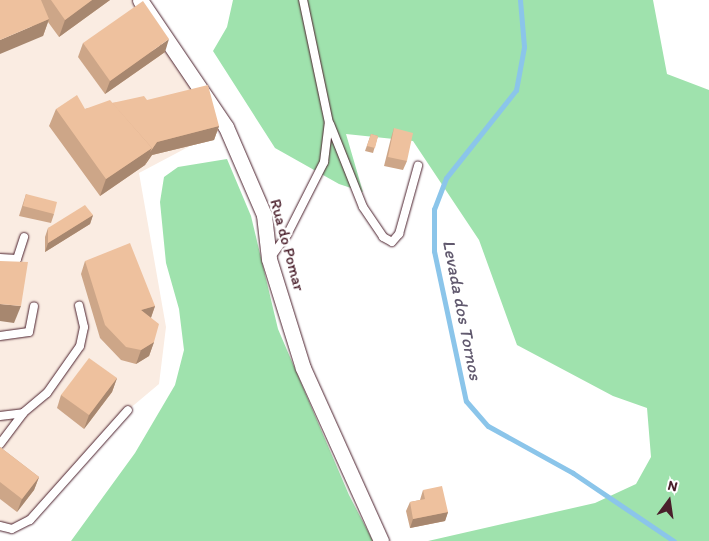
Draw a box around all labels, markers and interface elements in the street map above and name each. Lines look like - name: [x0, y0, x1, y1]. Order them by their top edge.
- street label: Rua do Pomar: [265, 197, 309, 293]
- water label: Levada dos Tornos: [438, 239, 486, 381]
- north arrow: [644, 476, 694, 526]
- text: N: [666, 477, 679, 495]

